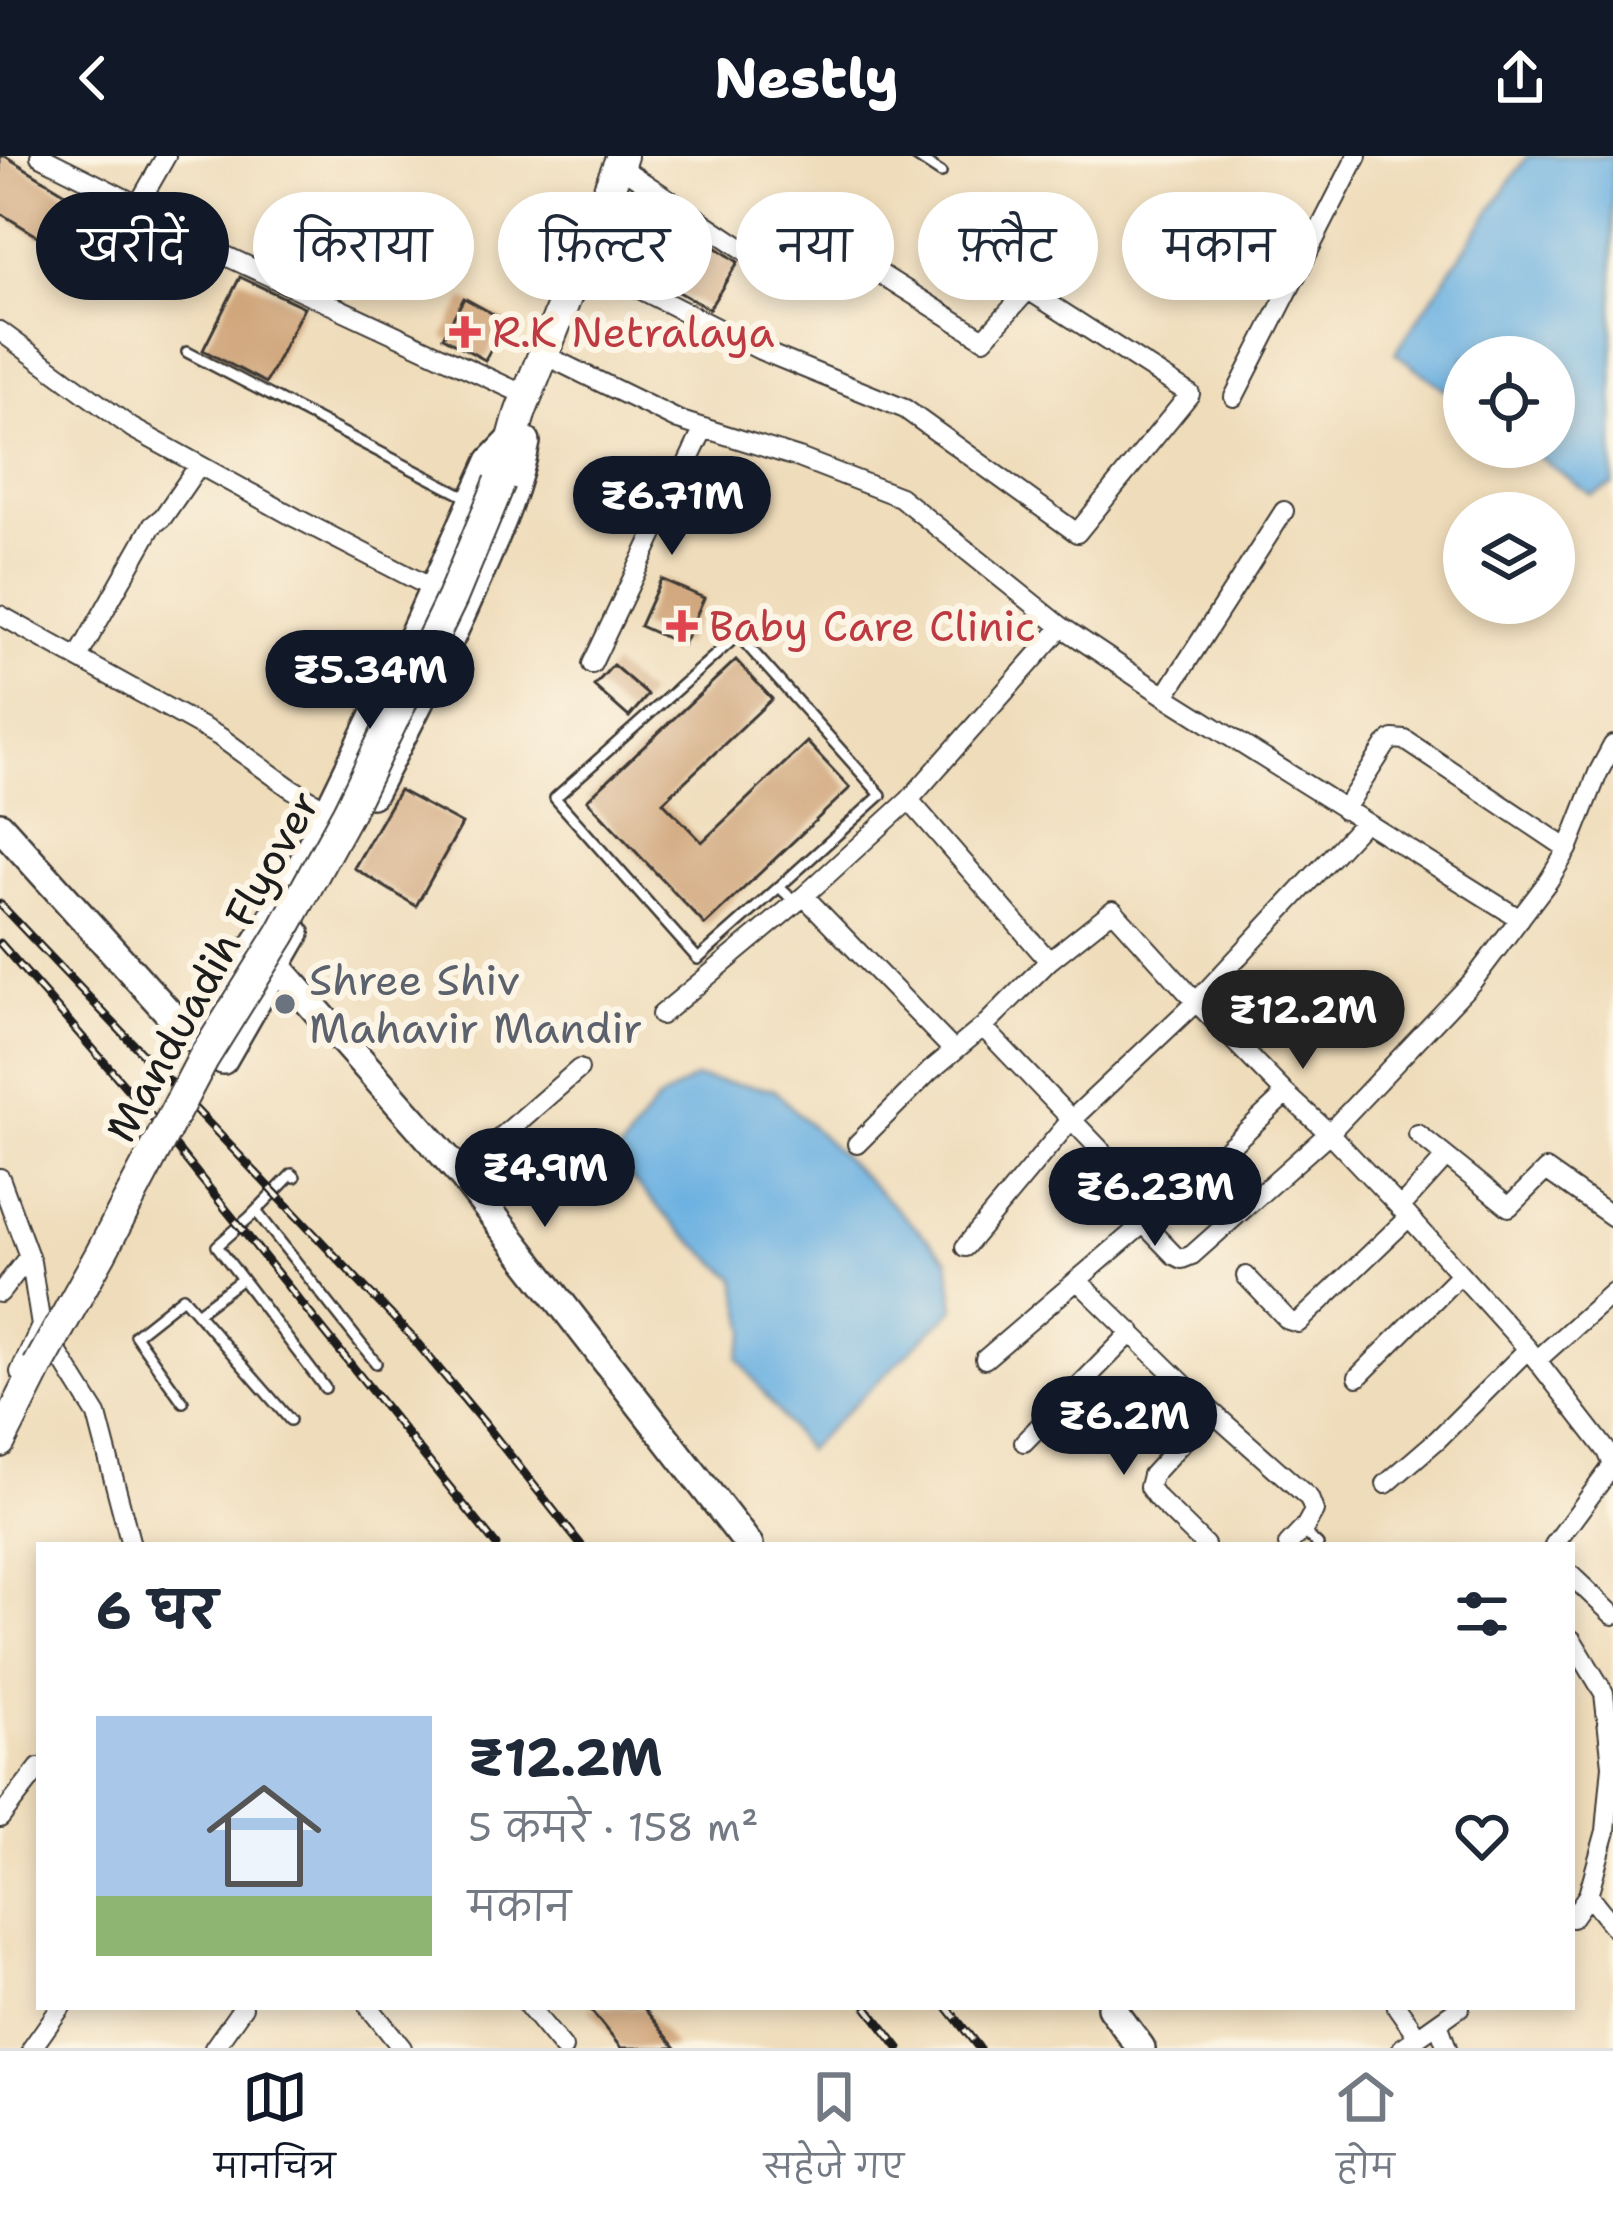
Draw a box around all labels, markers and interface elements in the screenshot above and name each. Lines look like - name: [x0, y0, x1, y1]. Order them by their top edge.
- text: Nestly: [714, 42, 899, 114]
- icon: back: [60, 45, 126, 111]
- icon: share: [1487, 45, 1553, 111]
- chip: खरीदें: [36, 192, 229, 300]
- chip: किराया: [253, 192, 474, 300]
- chip: फ़िल्टर: [498, 192, 712, 300]
- chip: नया: [736, 192, 894, 300]
- chip: फ़्लैट: [918, 192, 1098, 300]
- chip: मकान: [1122, 192, 1317, 300]
- place label: R.K Netralaya: [492, 304, 775, 360]
- marker: R.K Netralaya: [449, 316, 481, 348]
- map controls: [1443, 336, 1575, 624]
- button: locate: [1443, 336, 1575, 468]
- pin: ₹6.71M: [574, 456, 770, 558]
- text: ₹6.71M: [600, 469, 744, 521]
- button: layers: [1443, 492, 1575, 624]
- place label: Baby Care Clinic: [709, 598, 1036, 654]
- marker: Baby Care Clinic: [666, 610, 698, 642]
- pin: ₹5.34M: [272, 630, 468, 732]
- text: ₹5.34M: [292, 643, 448, 695]
- street label: Manduadih Flyover: [92, 780, 332, 1152]
- place label: Shree Shiv Mahavir Mandir: [309, 952, 643, 1056]
- pin: ₹12.2M: [1205, 970, 1401, 1072]
- text: ₹12.2M: [1229, 983, 1377, 1035]
- marker: Shree Shiv Mahavir Mandir: [272, 991, 298, 1017]
- pin: ₹4.9M: [461, 1128, 629, 1230]
- text: ₹4.9M: [482, 1141, 608, 1193]
- pin: ₹6.23M: [1057, 1147, 1253, 1249]
- text: ₹6.23M: [1076, 1160, 1234, 1212]
- pin: ₹6.2M: [1040, 1376, 1208, 1478]
- text: ₹6.2M: [1058, 1389, 1190, 1441]
- text: 6 घर: [96, 1576, 217, 1644]
- icon: filters: [1449, 1581, 1515, 1647]
- text: ₹12.2M: [468, 1723, 662, 1791]
- icon: home: [192, 1764, 336, 1908]
- text: 5 कमरे · 158 m²: [468, 1801, 759, 1853]
- icon: heart: [1449, 1803, 1515, 1869]
- text: मकान: [468, 1880, 571, 1932]
- tab: मानचित्र: [214, 2064, 335, 2203]
- tab: सहेजे गए: [764, 2064, 904, 2203]
- tab: होम: [1333, 2064, 1399, 2203]

